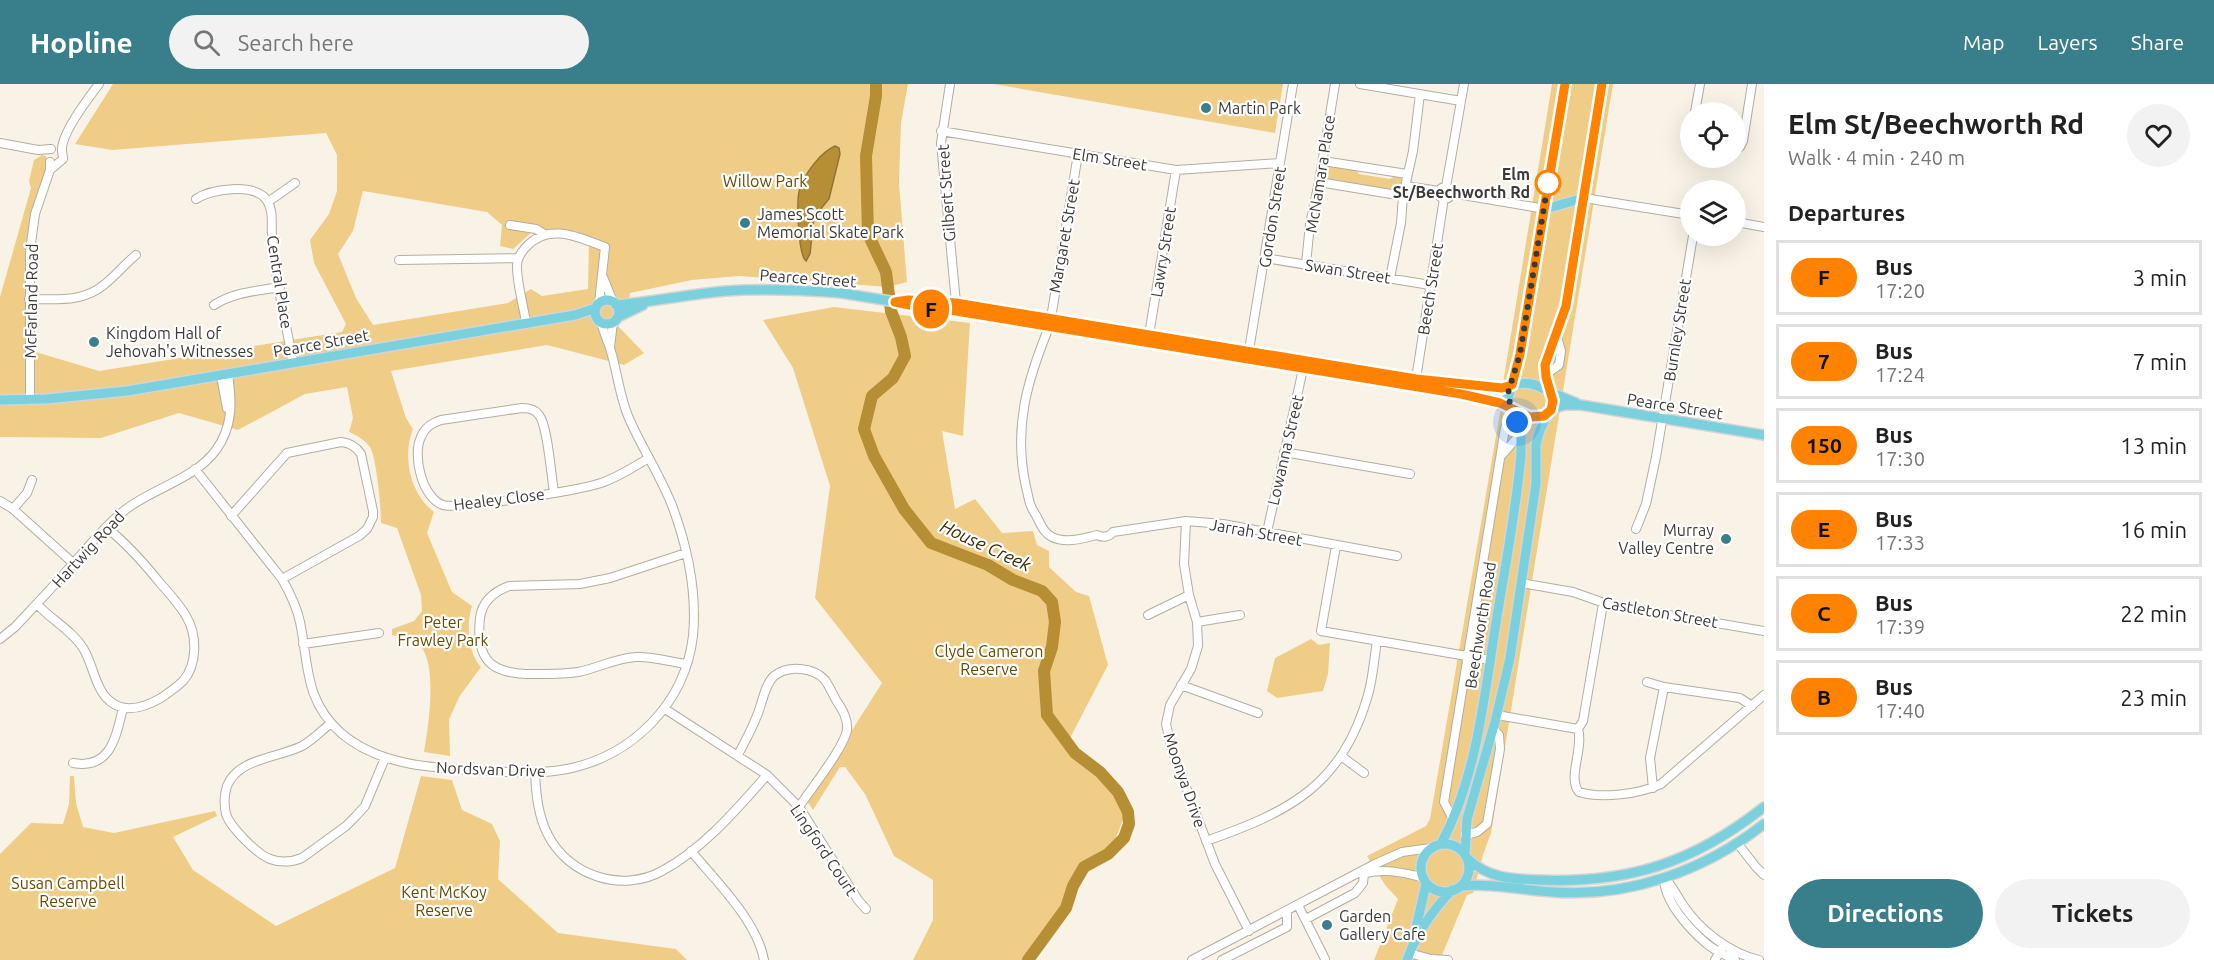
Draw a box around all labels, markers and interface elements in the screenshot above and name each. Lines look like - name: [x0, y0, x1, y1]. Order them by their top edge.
- search box: [169, 15, 589, 69]
- icon: search: [190, 26, 223, 59]
- text: Hopline: [30, 27, 133, 58]
- text: Search here: [238, 30, 354, 55]
- text: Map: [1963, 30, 2004, 54]
- text: Layers: [2037, 30, 2098, 54]
- text: Share: [2131, 30, 2184, 54]
- place label: Martin Park: [1218, 99, 1301, 117]
- marker: Martin Park: [1199, 101, 1213, 115]
- map controls: [1680, 102, 1746, 246]
- button: locate: [1680, 102, 1746, 168]
- button: heart: [2127, 104, 2190, 167]
- text: Elm St/Beechworth Rd: [1788, 108, 2084, 139]
- street label: McNamara Place: [1302, 114, 1338, 234]
- street label: Gilbert Street: [934, 143, 958, 242]
- street label: Elm Street: [1071, 144, 1149, 174]
- text: Walk · 4 min · 240 m: [1788, 146, 1965, 169]
- street label: Gordon Street: [1255, 164, 1289, 269]
- place label: Elm St/Beechworth Rd: [1393, 165, 1530, 201]
- marker: Elm St/Beechworth Rd: [1535, 170, 1561, 196]
- park label: Willow Park: [723, 172, 807, 190]
- street label: Margaret Street: [1045, 177, 1083, 294]
- button: layers: [1680, 180, 1746, 246]
- text: Departures: [1788, 200, 1905, 225]
- place label: James Scott Memorial Skate Park: [757, 205, 904, 241]
- street label: Lawry Street: [1147, 205, 1179, 298]
- marker: James Scott Memorial Skate Park: [738, 216, 752, 230]
- street label: Central Place: [264, 234, 296, 330]
- street label: Beech Street: [1414, 241, 1446, 336]
- street label: McFarland Road: [21, 243, 41, 359]
- text: Bus: [1875, 254, 1913, 279]
- street label: Swan Street: [1304, 255, 1393, 287]
- text: F: [1818, 265, 1830, 289]
- text: 3 min: [2133, 265, 2187, 290]
- street label: Pearce Street: [759, 266, 858, 290]
- street label: Burnley Street: [1660, 277, 1694, 383]
- text: 17:20: [1875, 279, 1925, 302]
- line badge: F: [912, 290, 950, 328]
- text: F: [925, 297, 937, 321]
- place label: Kingdom Hall of Jehovah's Witnesses: [106, 324, 253, 360]
- street label: Pearce Street: [272, 326, 371, 360]
- marker: Kingdom Hall of Jehovah's Witnesses: [87, 335, 101, 349]
- text: Bus: [1875, 338, 1913, 363]
- text: 7: [1818, 349, 1830, 373]
- text: 7 min: [2133, 349, 2187, 374]
- text: 17:24: [1875, 363, 1925, 386]
- street label: Pearce Street: [1626, 390, 1725, 423]
- street label: Lowanna Street: [1264, 392, 1307, 507]
- your location: [1502, 407, 1532, 437]
- text: Bus: [1875, 422, 1913, 447]
- text: 150: [1806, 433, 1842, 457]
- text: 13 min: [2120, 433, 2187, 458]
- text: 17:30: [1875, 447, 1925, 470]
- street label: Healey Close: [452, 484, 546, 514]
- text: Bus: [1875, 506, 1913, 531]
- street label: Hartwig Road: [48, 507, 128, 591]
- water label: House Creek: [937, 515, 1035, 575]
- street label: Jarrah Street: [1208, 515, 1305, 549]
- text: E: [1818, 517, 1830, 541]
- text: 16 min: [2120, 517, 2187, 542]
- place label: Murray Valley Centre: [1618, 521, 1714, 557]
- text: 17:33: [1875, 531, 1925, 554]
- marker: Murray Valley Centre: [1719, 532, 1733, 546]
- street label: Beechworth Road: [1461, 560, 1499, 690]
- text: Bus: [1875, 590, 1913, 615]
- street label: Castleton Street: [1601, 593, 1720, 631]
- text: C: [1817, 601, 1831, 625]
- text: 22 min: [2120, 601, 2187, 626]
- park label: Peter Frawley Park: [397, 613, 489, 649]
- text: 17:39: [1875, 615, 1925, 638]
- park label: Clyde Cameron Reserve: [935, 642, 1043, 678]
- text: Bus: [1875, 674, 1913, 699]
- text: B: [1817, 685, 1831, 709]
- text: 23 min: [2120, 685, 2187, 710]
- text: 17:40: [1875, 699, 1925, 722]
- street label: Moonya Drive: [1160, 730, 1210, 830]
- street label: Nordsvan Drive: [436, 758, 546, 780]
- street label: Lingford Court: [787, 801, 861, 899]
- park label: Susan Campbell Reserve: [11, 874, 125, 910]
- button: Directions: [1788, 879, 1983, 948]
- button: Tickets: [1995, 879, 2190, 948]
- park label: Kent McKoy Reserve: [401, 883, 487, 919]
- place label: Garden Gallery Cafe: [1339, 907, 1426, 943]
- marker: Garden Gallery Cafe: [1320, 918, 1334, 932]

